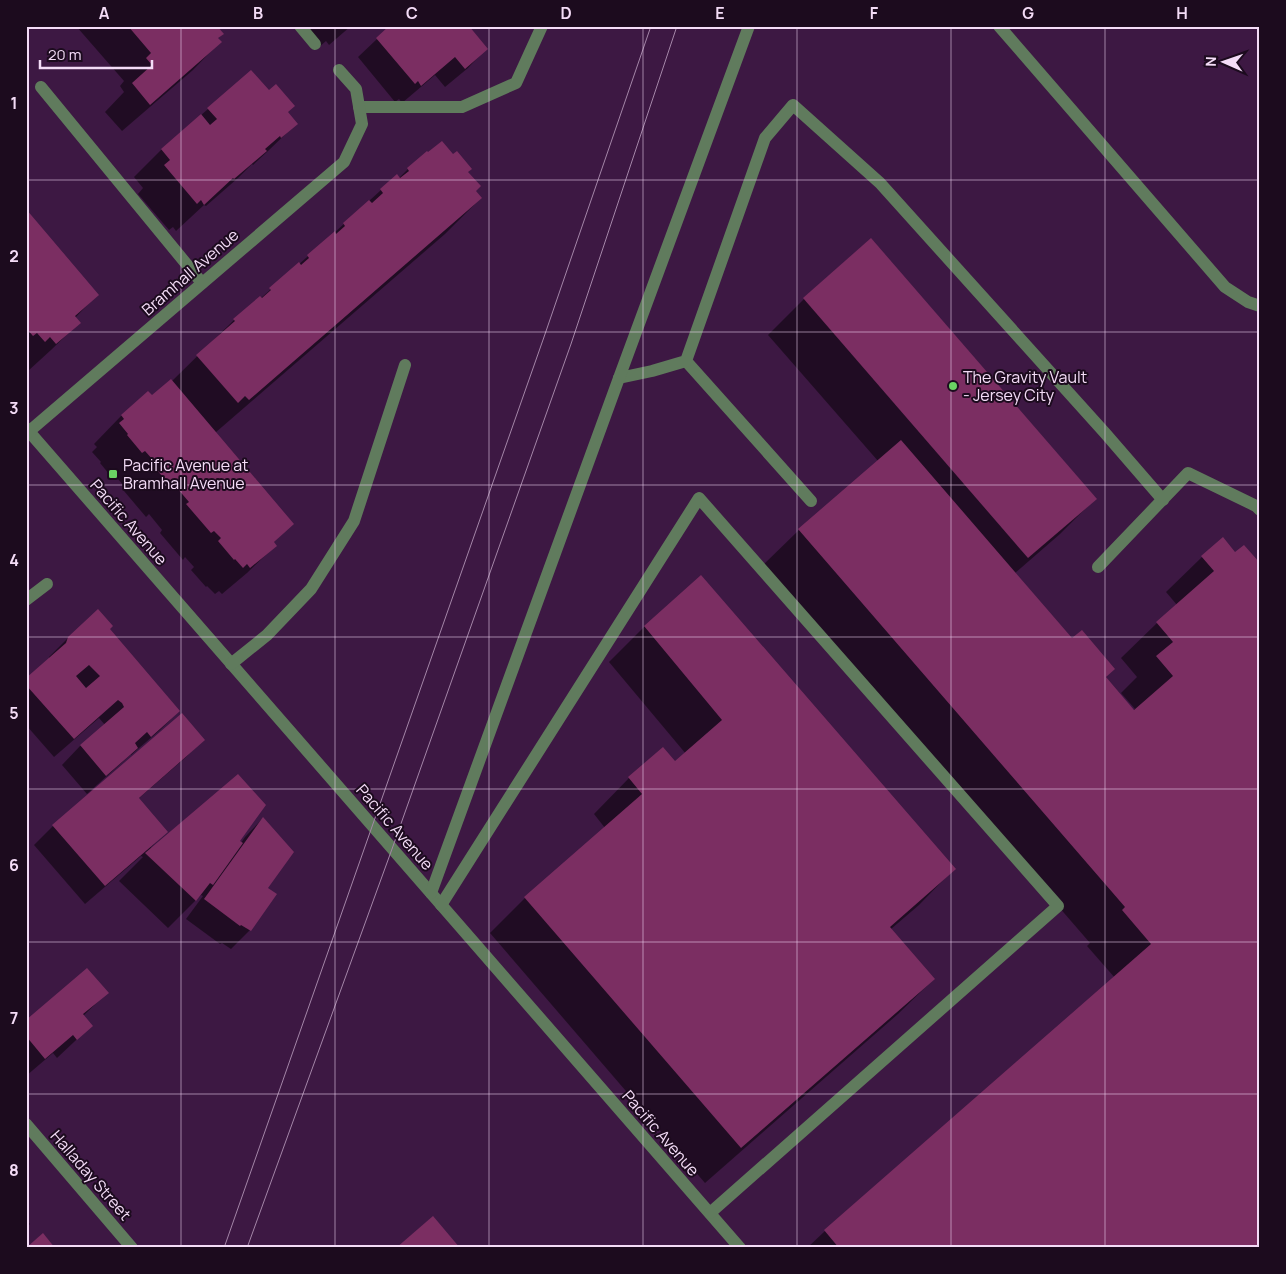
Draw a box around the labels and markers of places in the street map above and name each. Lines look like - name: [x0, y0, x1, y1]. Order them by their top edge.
- place label: The Gravity Vault - Jersey City: [963, 366, 1087, 406]
- marker: The Gravity Vault - Jersey City: [947, 380, 959, 392]
- place label: Pacific Avenue at Bramhall Avenue: [123, 454, 249, 494]
- marker: Pacific Avenue at Bramhall Avenue: [107, 468, 119, 480]

